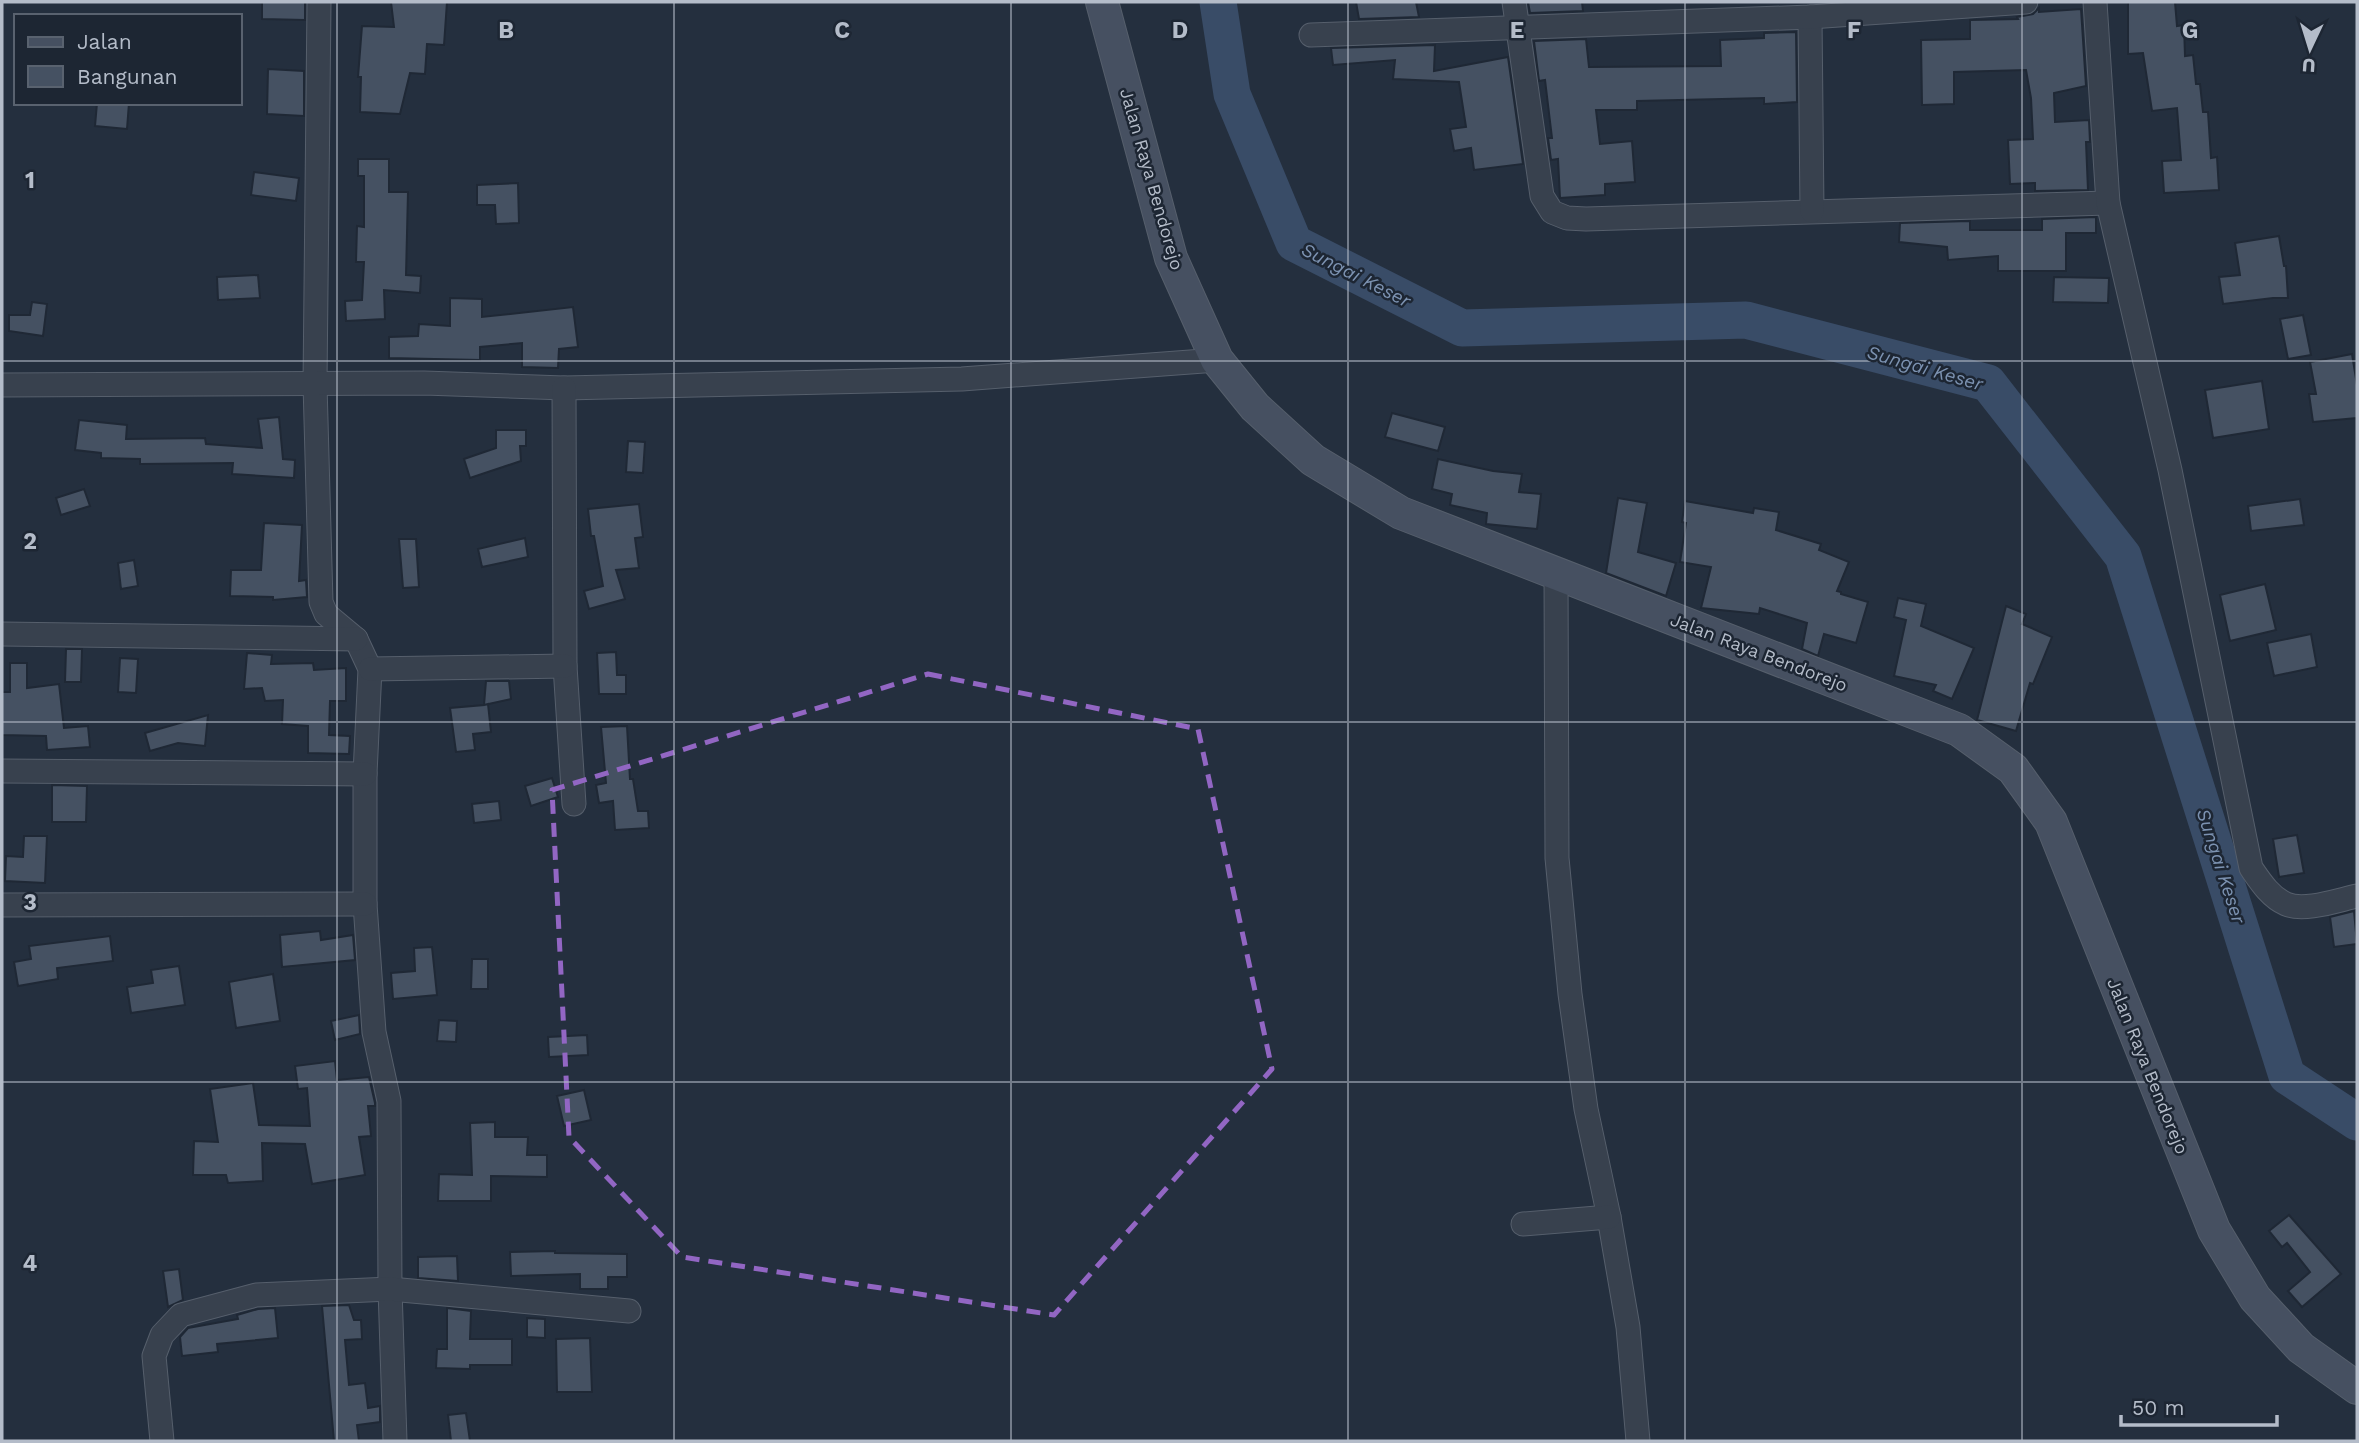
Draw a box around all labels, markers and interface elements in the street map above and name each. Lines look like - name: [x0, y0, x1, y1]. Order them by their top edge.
- legend: [14, 14, 242, 105]
- north arrow: [2275, 14, 2345, 84]
- text: B: [498, 17, 514, 44]
- text: C: [834, 17, 850, 44]
- text: D: [1172, 17, 1188, 44]
- text: E: [1510, 17, 1524, 44]
- text: F: [1847, 17, 1861, 44]
- text: G: [2182, 17, 2198, 44]
- text: Jalan: [77, 29, 132, 54]
- text: U: [2301, 54, 2316, 77]
- text: Bangunan: [77, 64, 178, 89]
- street label: Jalan Raya Bendorejo: [1116, 86, 1188, 272]
- text: 1: [25, 167, 35, 194]
- water label: Sungai Keser: [1298, 238, 1415, 313]
- water label: Sungai Keser: [1864, 340, 1986, 396]
- text: 2: [23, 528, 37, 555]
- street label: Jalan Raya Bendorejo: [1667, 609, 1851, 695]
- water label: Sungai Keser: [2192, 806, 2251, 927]
- text: 3: [23, 889, 37, 916]
- street label: Jalan Raya Bendorejo: [2103, 975, 2193, 1157]
- text: 4: [23, 1250, 38, 1277]
- scale bar: [2121, 1384, 2277, 1428]
- text: 50 m: [2132, 1395, 2184, 1420]

